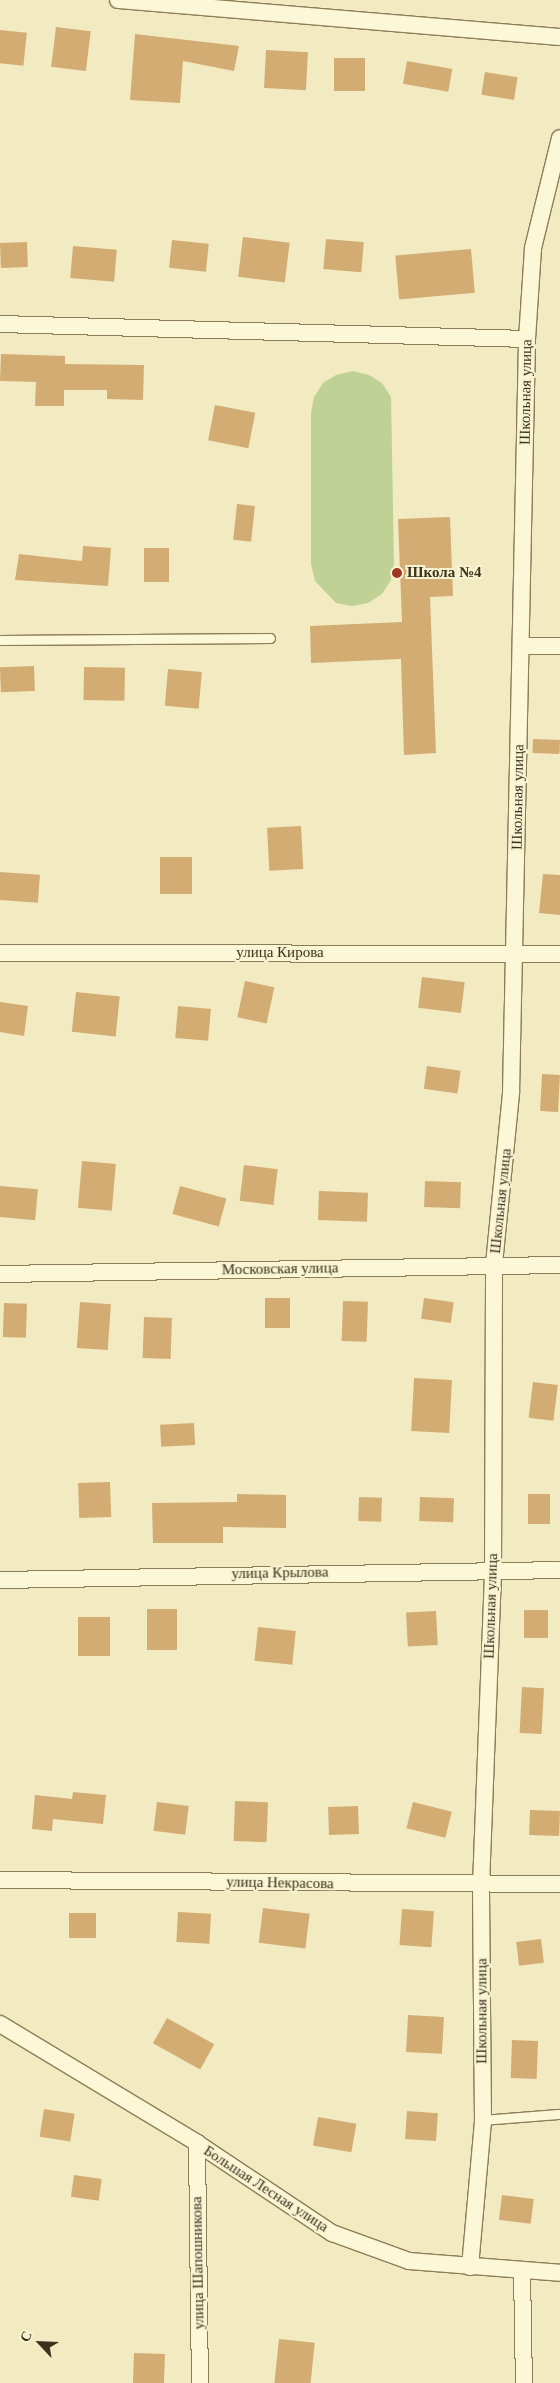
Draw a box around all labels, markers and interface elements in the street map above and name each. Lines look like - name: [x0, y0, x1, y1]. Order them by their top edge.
- street label: Школьная улица: [516, 339, 536, 445]
- place label: Школа №4: [407, 564, 481, 582]
- marker: Школа №4: [391, 567, 403, 579]
- street label: Школьная улица: [508, 744, 528, 850]
- street label: улица Кирова: [236, 944, 324, 962]
- street label: Школьная улица: [487, 1148, 515, 1254]
- street label: Московская улица: [222, 1259, 338, 1279]
- street label: Школьная улица: [480, 1553, 502, 1659]
- street label: улица Крылова: [231, 1563, 329, 1583]
- street label: улица Некрасова: [226, 1873, 334, 1893]
- street label: Школьная улица: [473, 1958, 491, 2064]
- street label: Большая Лесная улица: [200, 2142, 332, 2236]
- street label: улица Шапошникова: [188, 2196, 208, 2330]
- north arrow: [15, 2318, 65, 2368]
- text: С: [17, 2329, 35, 2344]

